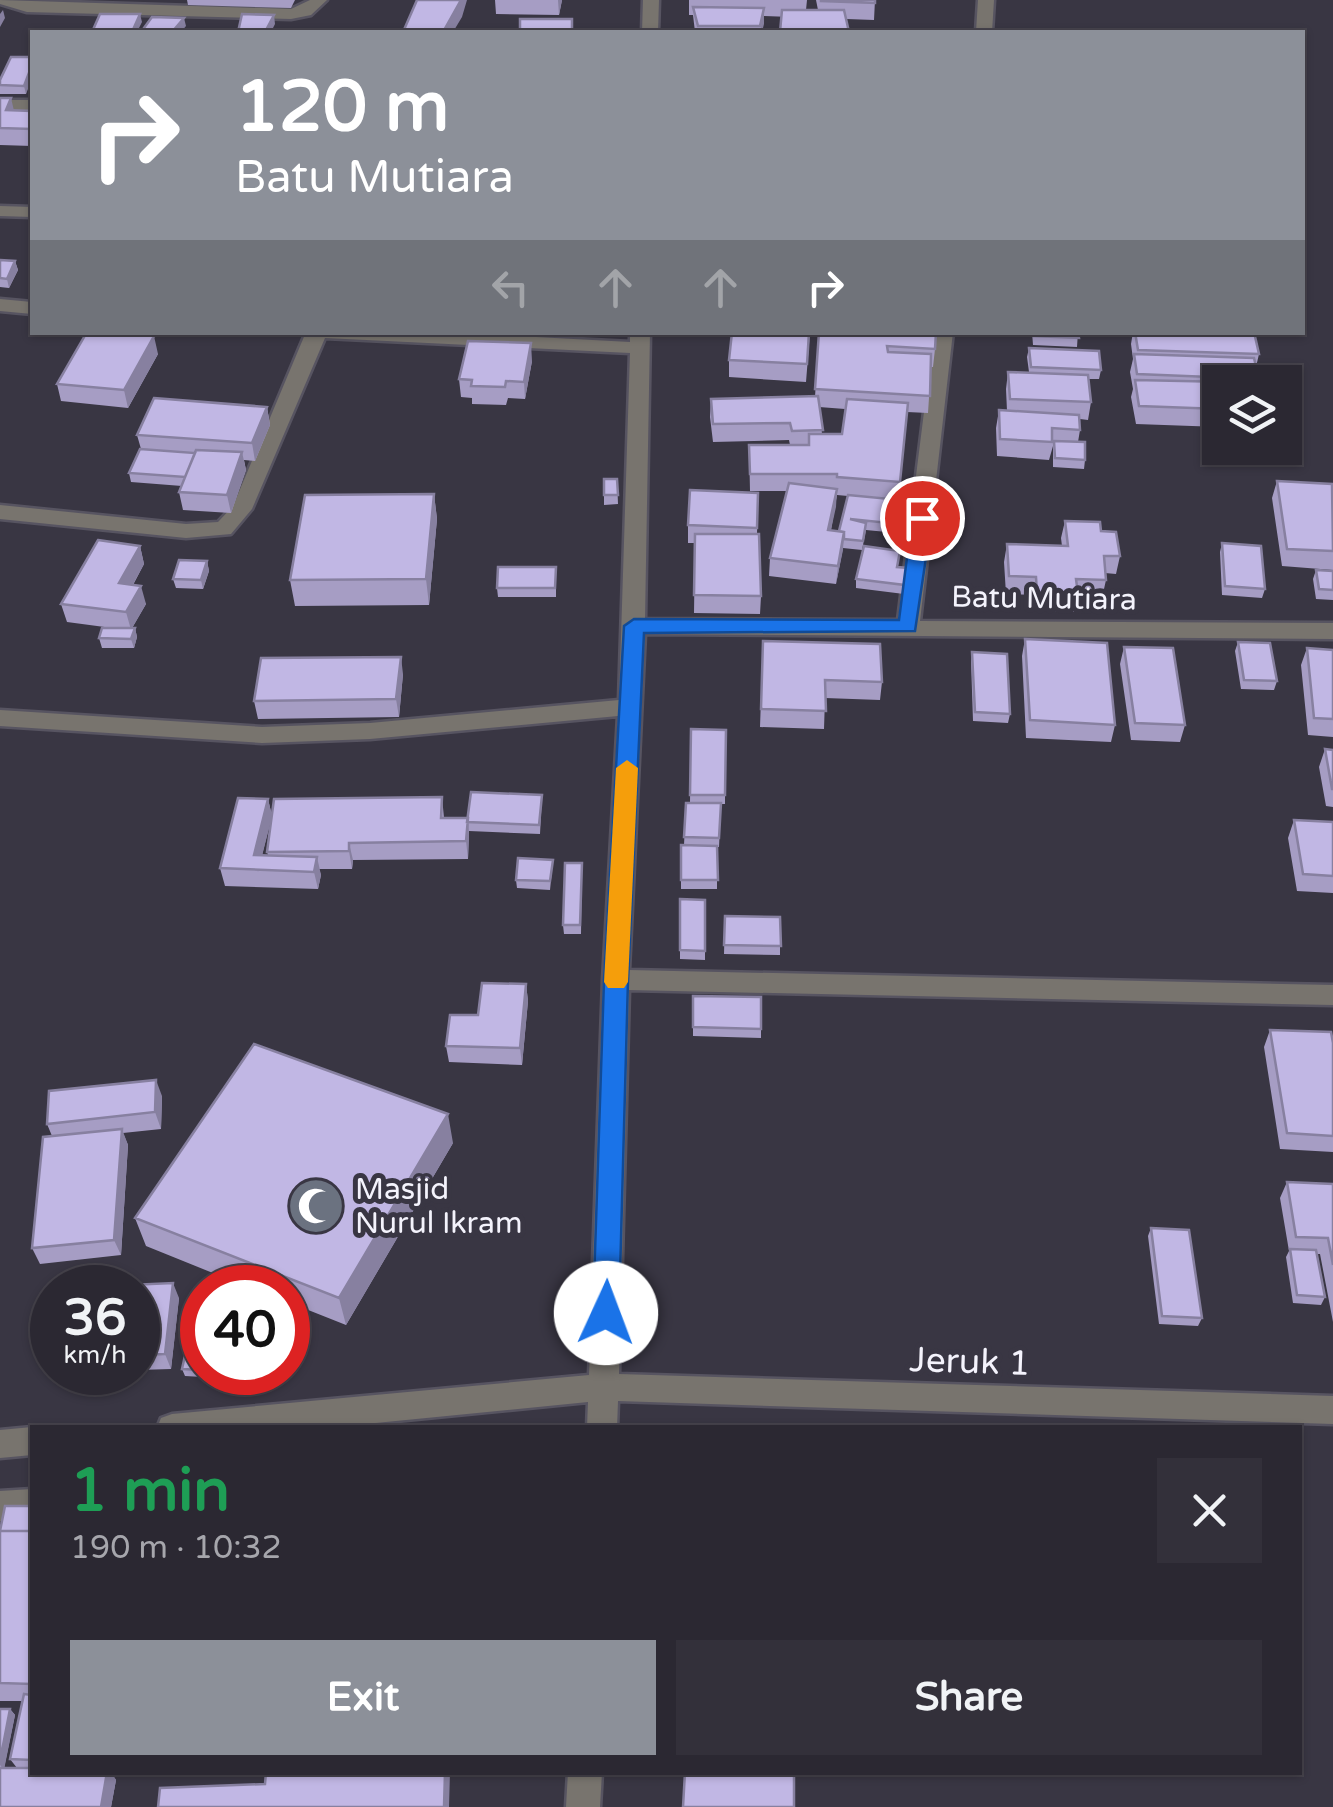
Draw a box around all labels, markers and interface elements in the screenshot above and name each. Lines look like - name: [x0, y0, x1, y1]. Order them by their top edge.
- text: 120 m: [235, 66, 449, 150]
- icon: right: [70, 70, 200, 200]
- text: Batu Mutiara: [235, 151, 514, 205]
- icon: left: [483, 260, 538, 315]
- icon: ahead: [588, 260, 643, 315]
- icon: ahead: [693, 260, 748, 315]
- icon: right: [798, 260, 853, 315]
- map controls: [1202, 365, 1302, 465]
- button: layers: [1202, 365, 1302, 465]
- pin: [880, 476, 965, 561]
- icon: arrive: [895, 491, 950, 546]
- street label: Batu Mutiara: [951, 578, 1137, 619]
- place label: Masjid Nurul Ikram: [355, 1171, 523, 1242]
- mosque icon: Masjid Nurul Ikram: [286, 1176, 346, 1236]
- position arrow: [554, 1261, 658, 1365]
- speed limit sign: 40: [180, 1265, 310, 1395]
- text: 36: [64, 1288, 126, 1348]
- street label: Jeruk 1: [909, 1339, 1031, 1385]
- text: km/h: [64, 1340, 126, 1370]
- text: 1 min: [70, 1455, 230, 1527]
- button: close: [1157, 1458, 1262, 1563]
- text: 190 m · 10:32: [70, 1529, 282, 1567]
- button: Exit: [70, 1640, 656, 1755]
- button: Share: [676, 1640, 1262, 1755]

